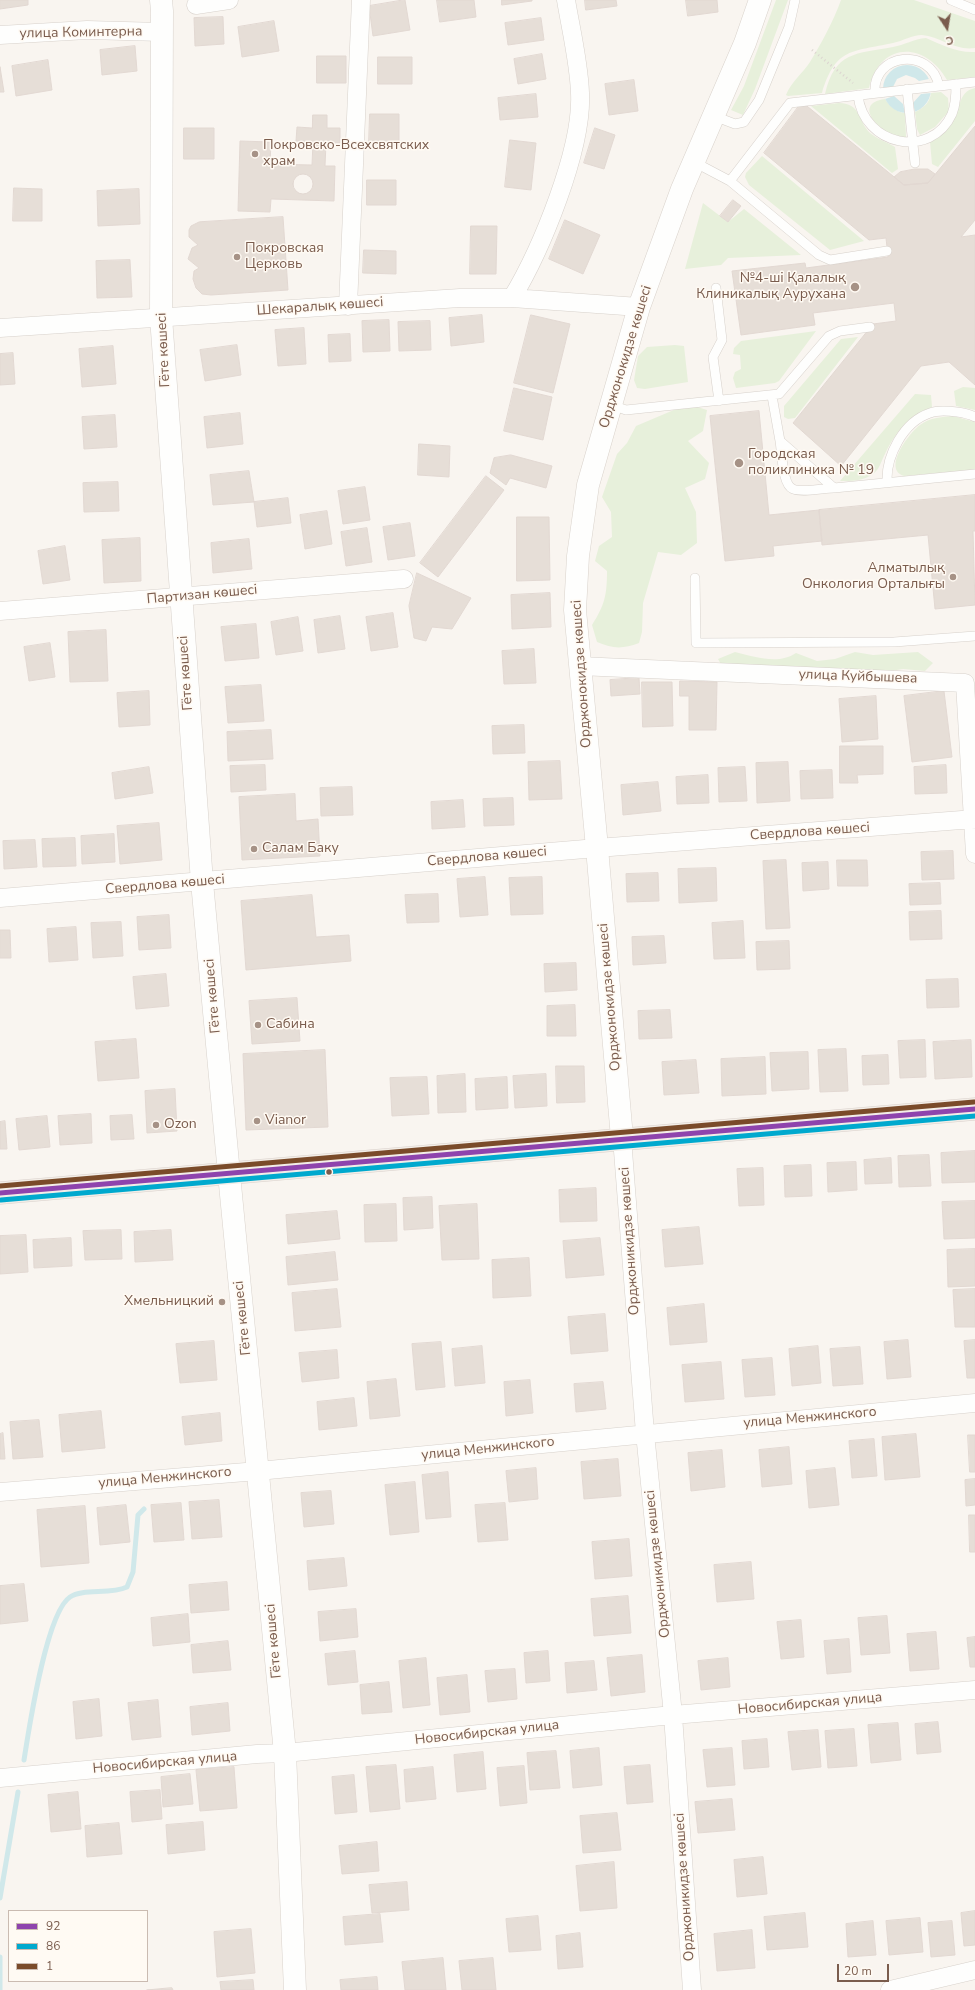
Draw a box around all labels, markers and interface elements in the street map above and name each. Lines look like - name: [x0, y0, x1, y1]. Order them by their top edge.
- north arrow: [927, 8, 967, 48]
- street label: улица Коминтерна: [19, 24, 143, 42]
- text: С: [944, 32, 955, 48]
- place label: Покровско-Всехсвятских храм: [263, 138, 429, 170]
- marker: Покровско-Всехсвятских храм: [250, 149, 260, 159]
- place label: Покровская Церковь: [245, 241, 324, 274]
- marker: Покровская Церковь: [232, 252, 242, 262]
- place label: №4-ші Қалалық Клиникалық Аурухана: [696, 271, 846, 304]
- marker: №4-ші Қалалық Клиникалық Аурухана: [849, 281, 861, 293]
- street label: Орджонокидзе көшесі: [596, 284, 656, 430]
- street label: Шекаралық көшесі: [256, 294, 384, 320]
- street label: Гёте көшесі: [154, 312, 174, 388]
- place label: Городская поликлиника № 19: [748, 447, 874, 480]
- marker: Городская поликлиника № 19: [733, 457, 745, 469]
- place label: Алматылық Онкология Орталығы: [802, 561, 945, 594]
- marker: Алматылық Онкология Орталығы: [948, 572, 958, 582]
- street label: Партизан көшесі: [146, 582, 258, 608]
- street label: Орджонокидзе көшесі: [568, 599, 596, 749]
- street label: Гёте көшесі: [175, 635, 197, 711]
- street label: улица Куйбышева: [798, 667, 918, 687]
- street label: Свердлова көшесі: [750, 819, 870, 845]
- place label: Салам Баку: [262, 841, 339, 857]
- street label: Свердлова көшесі: [426, 843, 548, 871]
- marker: Салам Баку: [249, 844, 259, 854]
- street label: Свердлова көшесі: [104, 871, 226, 899]
- street label: Орджонокидзе көшесі: [595, 922, 625, 1072]
- street label: Гёте көшесі: [201, 958, 225, 1034]
- place label: Сабина: [266, 1017, 315, 1033]
- marker: Сабина: [253, 1020, 263, 1030]
- place label: Vianor: [265, 1113, 306, 1129]
- marker: Vianor: [252, 1116, 262, 1126]
- place label: Ozon: [164, 1117, 197, 1133]
- marker: Ozon: [151, 1120, 161, 1130]
- street label: Орджоникидзе көшесі: [616, 1166, 644, 1316]
- unlabelled marker: [324, 1167, 334, 1177]
- street label: Гёте көшесі: [231, 1280, 255, 1356]
- place label: Хмельницкий: [124, 1294, 214, 1310]
- marker: Хмельницкий: [217, 1297, 227, 1307]
- street label: улица Менжинского: [743, 1404, 877, 1432]
- street label: улица Менжинского: [421, 1434, 555, 1464]
- street label: улица Менжинского: [98, 1464, 232, 1492]
- street label: Орджоникидзе көшесі: [642, 1489, 674, 1639]
- street label: Гёте көшесі: [262, 1603, 286, 1679]
- street label: Новосибирская улица: [737, 1689, 883, 1719]
- street label: Новосибирская улица: [414, 1717, 560, 1749]
- street label: Новосибирская улица: [92, 1748, 238, 1778]
- street label: Орджоникидзе көшесі: [671, 1812, 699, 1962]
- legend: [8, 1910, 148, 1982]
- text: 92: [46, 1918, 60, 1934]
- text: 86: [46, 1938, 60, 1954]
- scale bar: [839, 1956, 891, 1982]
- text: 1: [46, 1958, 53, 1974]
- text: 20 m: [844, 1963, 872, 1979]

